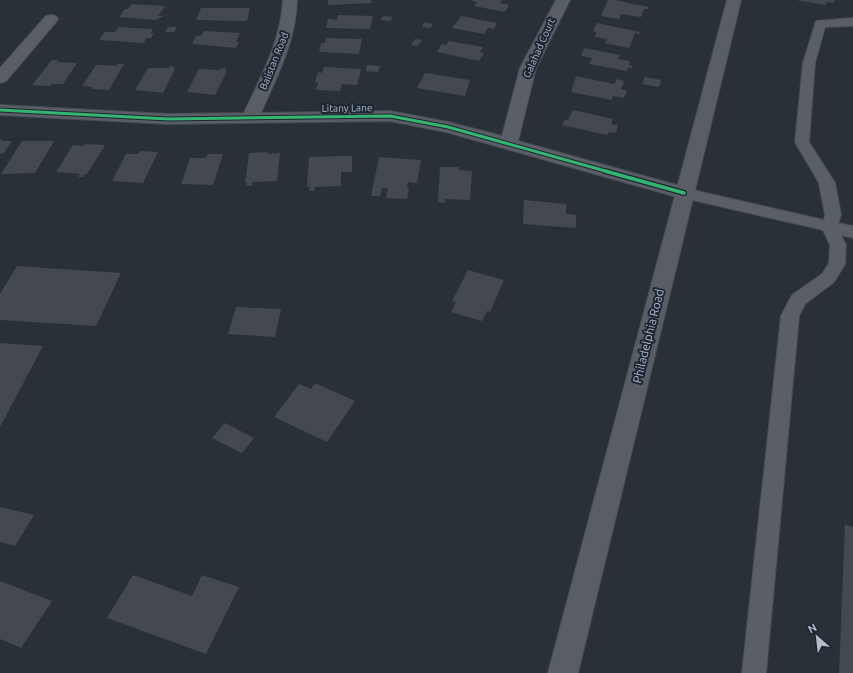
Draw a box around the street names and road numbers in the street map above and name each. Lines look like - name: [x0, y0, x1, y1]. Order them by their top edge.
- street label: Galahad Court: [521, 16, 557, 79]
- street label: Balistan Road: [257, 31, 291, 91]
- street label: Litany Lane: [322, 102, 372, 114]
- street label: Philadelphia Road: [630, 288, 666, 384]

